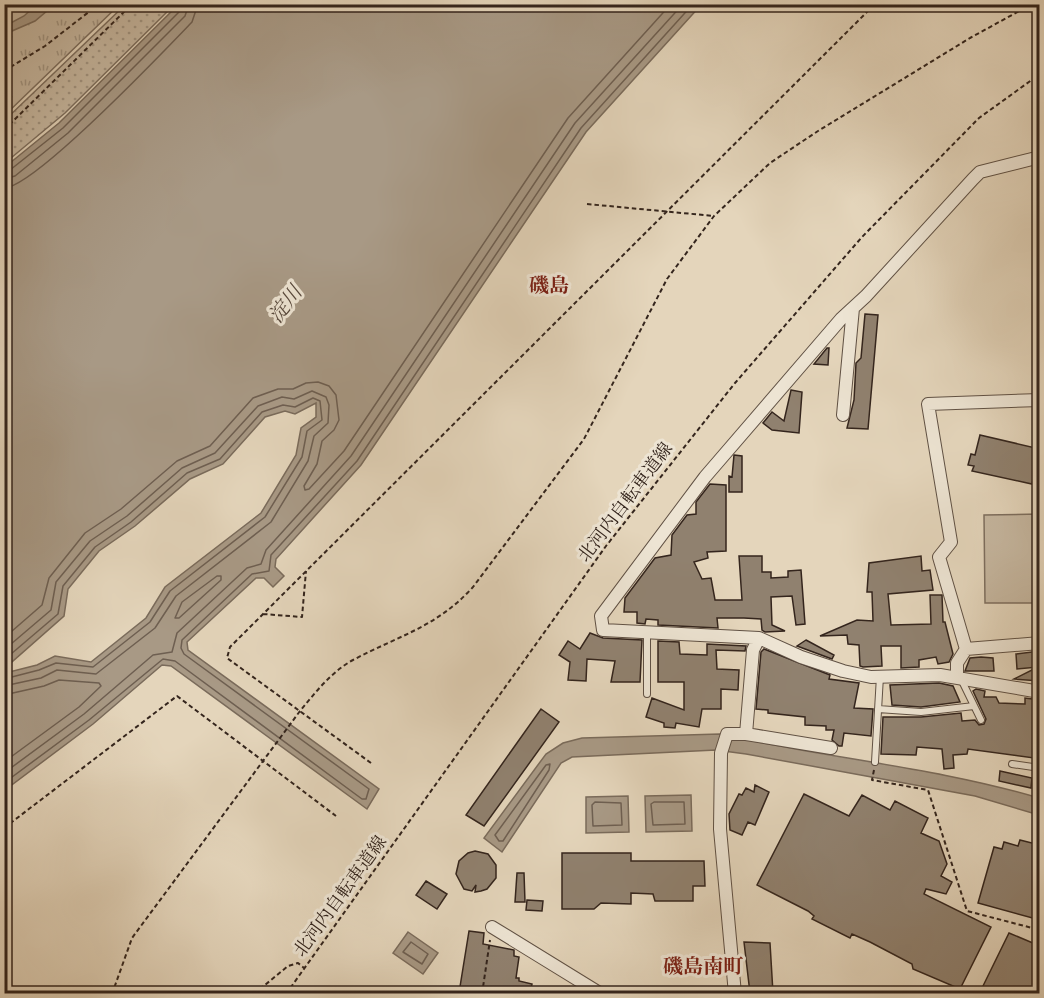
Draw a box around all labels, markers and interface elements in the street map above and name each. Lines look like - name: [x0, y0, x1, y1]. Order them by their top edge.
- district label: 磯島: [529, 273, 569, 302]
- water label: 淀川: [263, 279, 312, 330]
- street label: 北河内自転車道線: [573, 438, 680, 569]
- street label: 北河内自転車道線: [289, 831, 394, 963]
- district label: 磯島南町: [663, 954, 744, 983]

